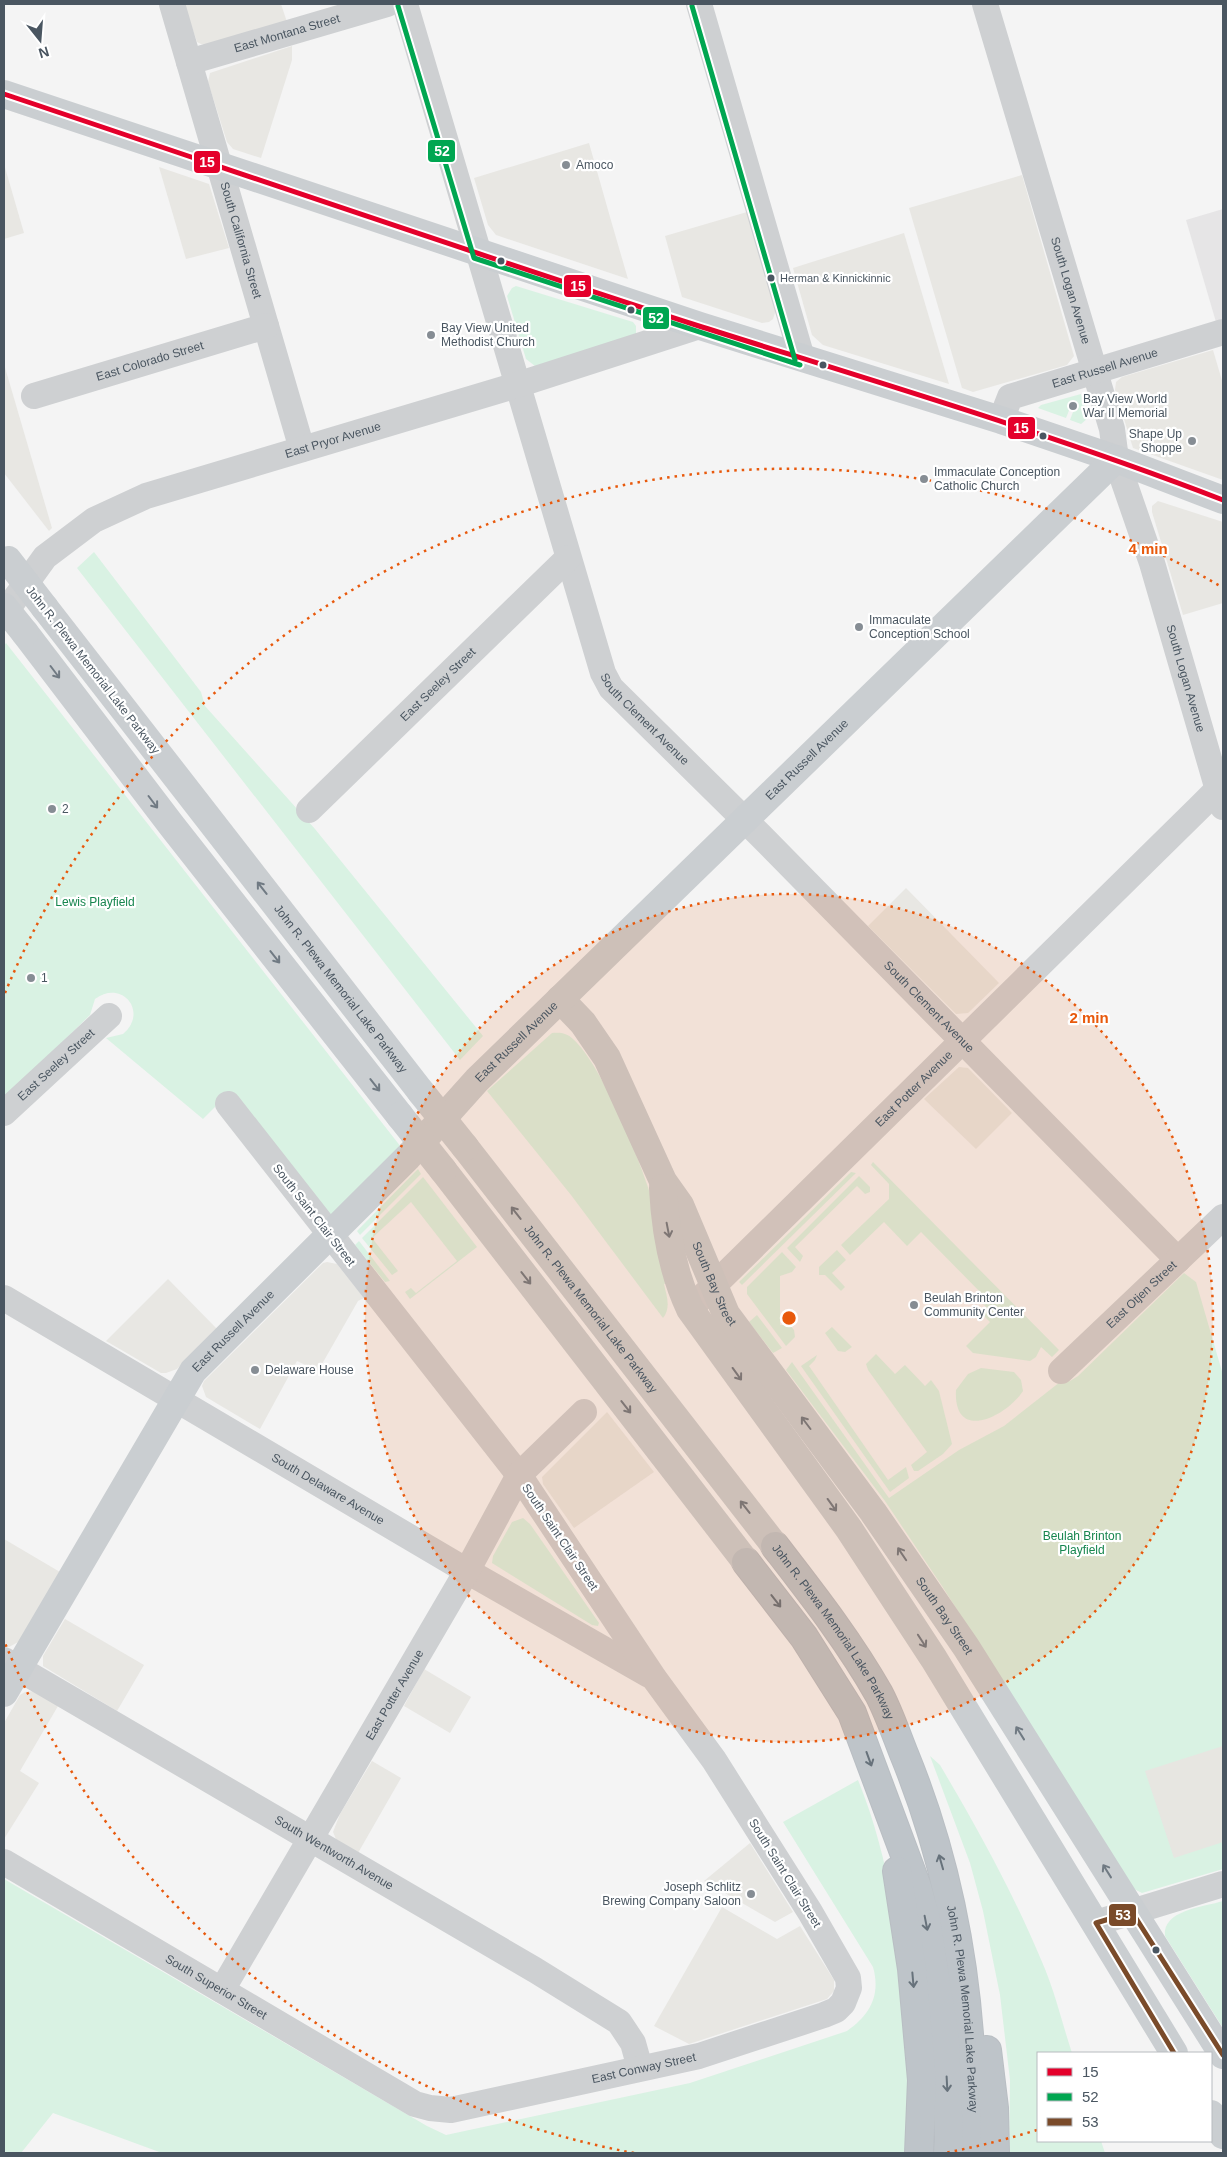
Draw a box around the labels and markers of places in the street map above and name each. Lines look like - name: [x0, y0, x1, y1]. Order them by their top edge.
- place label: Amoco: [576, 158, 614, 172]
- marker: Amoco: [560, 159, 572, 171]
- unlabelled marker: [496, 256, 506, 266]
- place label: Herman & Kinnickinnic: [780, 272, 891, 284]
- marker: Herman & Kinnickinnic: [766, 273, 776, 283]
- unlabelled marker: [626, 305, 636, 315]
- place label: Bay View United Methodist Church: [441, 321, 535, 349]
- marker: Bay View United Methodist Church: [425, 329, 437, 341]
- unlabelled marker: [818, 360, 828, 370]
- place label: Bay View World War II Memorial: [1083, 392, 1167, 420]
- marker: Bay View World War II Memorial: [1067, 400, 1079, 412]
- place label: Shape Up Shoppe: [1129, 427, 1182, 455]
- unlabelled marker: [1038, 431, 1048, 441]
- marker: Shape Up Shoppe: [1186, 435, 1198, 447]
- place label: Immaculate Conception Catholic Church: [934, 465, 1060, 493]
- marker: Immaculate Conception Catholic Church: [918, 473, 930, 485]
- place label: Immaculate Conception School: [869, 613, 970, 641]
- marker: Immaculate Conception School: [853, 621, 865, 633]
- place label: 2: [62, 802, 69, 816]
- marker: 2: [46, 803, 58, 815]
- place label: 1: [41, 971, 48, 985]
- marker: 1: [25, 972, 37, 984]
- place label: Beulah Brinton Community Center: [924, 1291, 1024, 1319]
- marker: Beulah Brinton Community Center: [908, 1299, 920, 1311]
- centre of rings: [780, 1309, 798, 1327]
- place label: Delaware House: [265, 1363, 354, 1377]
- marker: Delaware House: [249, 1364, 261, 1376]
- place label: Joseph Schlitz Brewing Company Saloon: [602, 1880, 741, 1908]
- marker: Joseph Schlitz Brewing Company Saloon: [745, 1888, 757, 1900]
- unlabelled marker: [1151, 1945, 1161, 1955]

